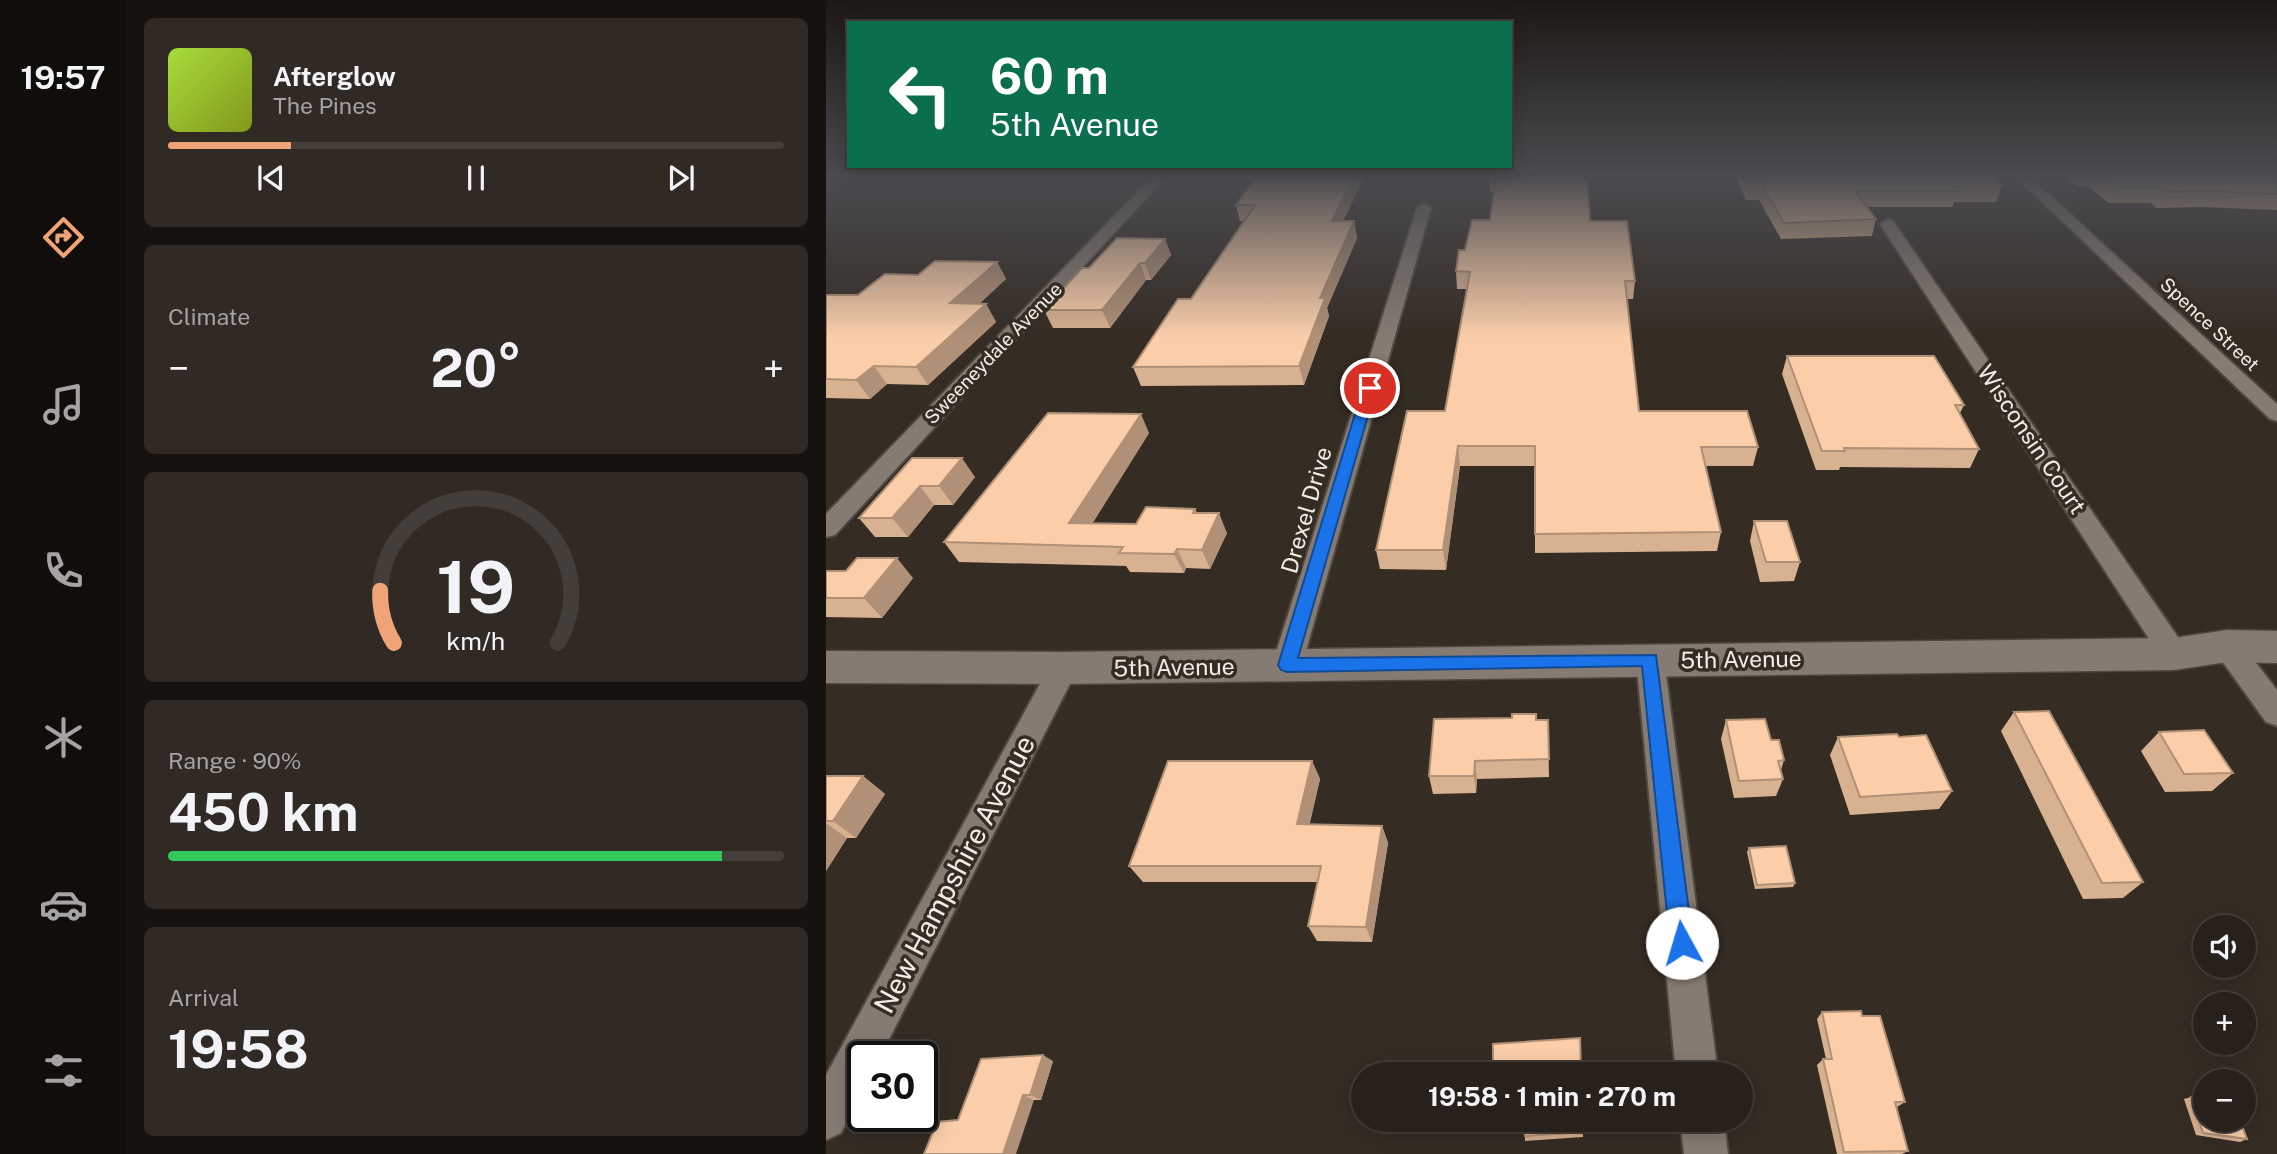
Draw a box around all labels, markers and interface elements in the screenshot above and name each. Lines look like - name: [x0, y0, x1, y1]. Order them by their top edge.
- text: 60 m: [990, 47, 1109, 105]
- icon: left: [875, 49, 966, 140]
- text: 19:57: [20, 59, 106, 96]
- text: Afterglow: [273, 61, 396, 92]
- text: The Pines: [273, 92, 377, 119]
- text: 5th Avenue: [990, 106, 1159, 143]
- icon: previous: [252, 159, 290, 197]
- icon: pause: [457, 159, 495, 197]
- icon: next: [662, 159, 700, 197]
- icon: directions: [39, 213, 88, 262]
- street label: Spence Street: [2156, 273, 2264, 375]
- street label: Sweeneydale Avenue: [920, 278, 1066, 428]
- text: Climate: [168, 303, 250, 330]
- text: 20°: [430, 338, 522, 399]
- text: −: [168, 346, 189, 391]
- text: +: [763, 346, 784, 391]
- pin: [1340, 358, 1400, 418]
- street label: Wisconsin Court: [1972, 359, 2092, 519]
- icon: arrive: [1351, 369, 1389, 407]
- icon: music: [39, 380, 88, 429]
- street label: Drexel Drive: [1275, 444, 1337, 576]
- text: 19: [436, 544, 516, 629]
- icon: phone: [39, 546, 88, 595]
- text: km/h: [447, 626, 505, 656]
- street label: 5th Avenue: [1680, 644, 1802, 674]
- street label: 5th Avenue: [1113, 652, 1235, 682]
- icon: climate: [39, 713, 88, 762]
- street label: New Hampshire Avenue: [867, 730, 1041, 1018]
- text: Range · 90%: [168, 747, 302, 774]
- text: 450 km: [168, 782, 359, 843]
- icon: car: [39, 880, 88, 929]
- position arrow: [1645, 906, 1719, 980]
- map controls: [2193, 915, 2256, 1132]
- button: sound: [2193, 915, 2256, 978]
- text: Arrival: [168, 984, 239, 1011]
- button: +: [2193, 992, 2256, 1055]
- text: 19:58: [168, 1019, 309, 1080]
- speed limit sign: 30: [847, 1041, 938, 1132]
- icon: filters: [39, 1046, 88, 1095]
- button: −: [2193, 1069, 2256, 1132]
- text: 19:58 · 1 min · 270 m: [1428, 1081, 1676, 1112]

